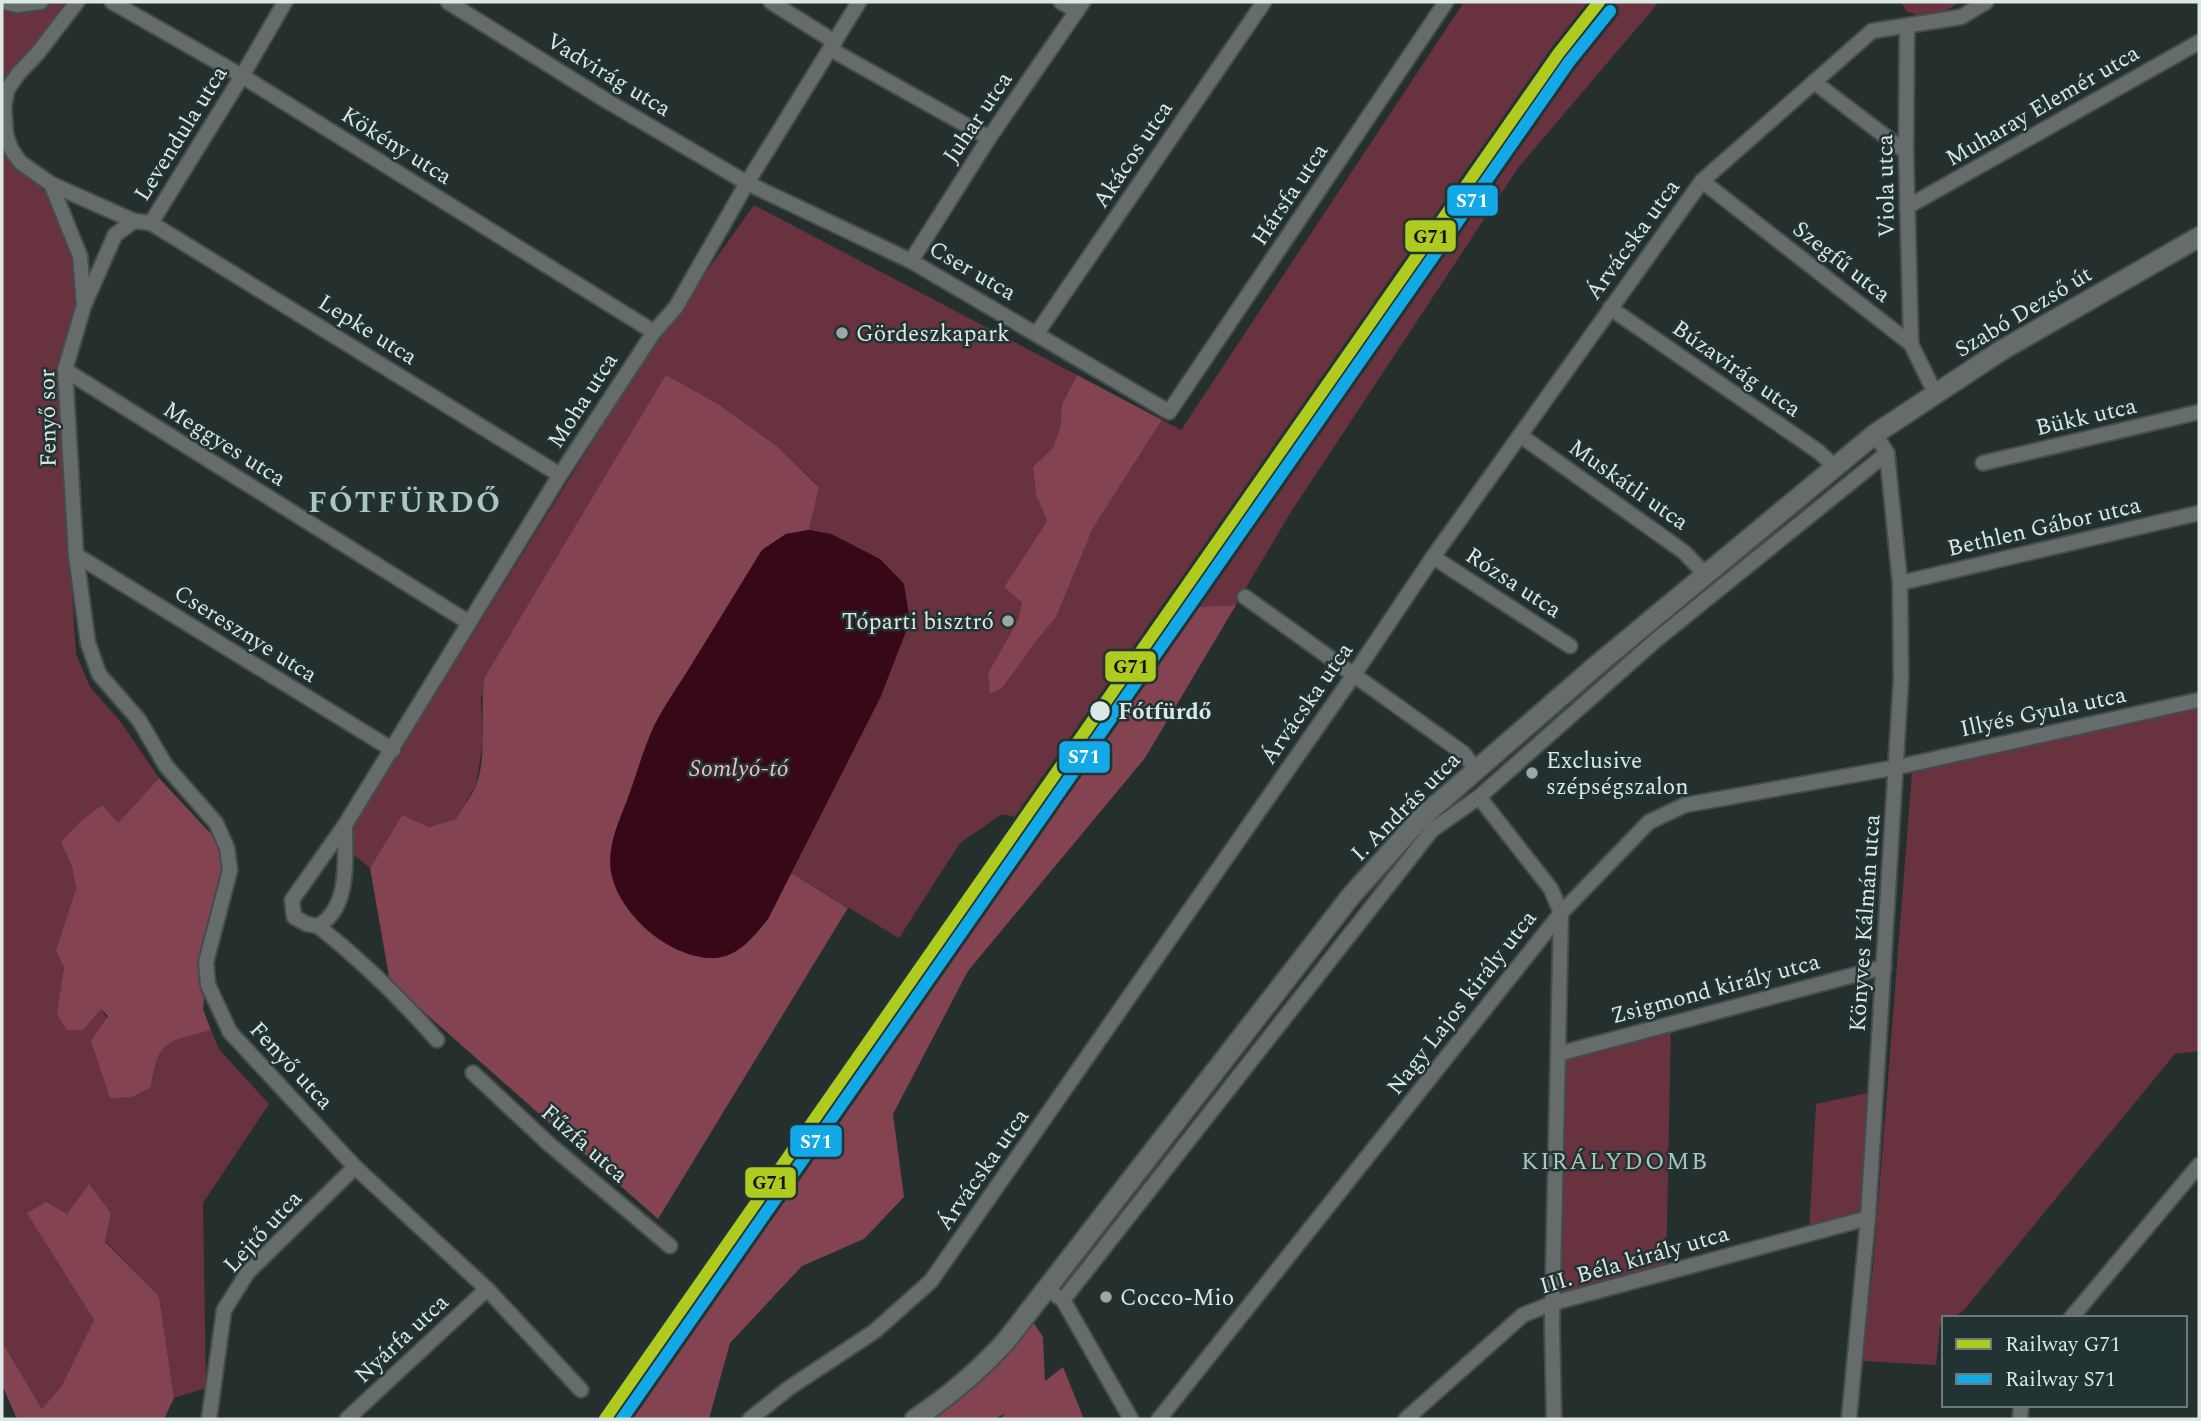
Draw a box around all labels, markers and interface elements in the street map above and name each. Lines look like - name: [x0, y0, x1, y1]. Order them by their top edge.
- street label: Vadvirág utca: [539, 24, 677, 126]
- street label: Muharay Elemér utca: [1939, 36, 2146, 176]
- street label: Levendula utca: [126, 59, 237, 208]
- street label: Juhar utca: [935, 65, 1022, 171]
- street label: Akácos utca: [1084, 94, 1182, 216]
- street label: Kökény utca: [334, 98, 459, 194]
- street label: Viola utca: [1868, 134, 1905, 238]
- street label: Hársfa utca: [1243, 137, 1337, 253]
- street label: Árvácska utca: [1577, 172, 1689, 308]
- line badge: S71: [1446, 184, 1499, 217]
- text: S71: [1456, 187, 1488, 216]
- street label: Szegfű utca: [1784, 213, 1898, 312]
- line badge: G71: [1404, 219, 1457, 253]
- text: G71: [1413, 223, 1449, 252]
- street label: Cser utca: [922, 232, 1023, 310]
- street label: Szabó Dezső út: [1948, 257, 2099, 367]
- street label: Lepke utca: [311, 286, 424, 375]
- street label: Búzavirág utca: [1664, 312, 1808, 427]
- place label: Gördeszkapark: [856, 317, 1010, 352]
- marker: Gördeszkapark: [834, 325, 850, 341]
- street label: Moha utca: [539, 346, 627, 456]
- street label: Fenyő sor: [30, 368, 67, 467]
- street label: Bükk utca: [2032, 389, 2140, 446]
- street label: Meggyes utca: [156, 393, 292, 496]
- street label: Muskátli utca: [1561, 431, 1695, 540]
- district label: FÓTFÜRDŐ: [308, 480, 502, 526]
- street label: Bethlen Gábor utca: [1944, 488, 2144, 567]
- street label: Rózsa utca: [1458, 539, 1568, 628]
- street label: Cseresznye utca: [167, 576, 324, 692]
- place label: Tóparti bisztró: [842, 605, 994, 640]
- marker: Tóparti bisztró: [1000, 613, 1016, 629]
- street label: Árvácska utca: [1252, 635, 1362, 772]
- line badge: G71: [1104, 650, 1157, 683]
- text: G71: [1113, 653, 1149, 682]
- street label: Illyés Gyula utca: [1957, 678, 2130, 747]
- place label: Fótfürdő: [1118, 695, 1211, 730]
- marker: Fótfürdő: [1088, 699, 1112, 723]
- line badge: S71: [1058, 740, 1111, 774]
- text: S71: [1068, 743, 1100, 772]
- street label: I. András utca: [1343, 744, 1469, 870]
- place label: Exclusive szépségszalon: [1546, 744, 1689, 805]
- water label: Somlyó-tó: [689, 751, 789, 787]
- marker: Exclusive szépségszalon: [1524, 765, 1540, 781]
- street label: Könyves Kálmán utca: [1840, 813, 1891, 1033]
- street label: Nagy Lajos király utca: [1379, 903, 1546, 1103]
- street label: Zsigmond király utca: [1607, 945, 1824, 1034]
- street label: Fenyő utca: [241, 1014, 341, 1118]
- street label: Fűzfa utca: [533, 1096, 636, 1192]
- street label: Árvácska utca: [928, 1101, 1038, 1238]
- line badge: S71: [789, 1124, 843, 1158]
- text: S71: [800, 1128, 832, 1157]
- district label: KIRÁLYDOMB: [1521, 1144, 1709, 1180]
- line badge: G71: [744, 1166, 797, 1199]
- text: G71: [752, 1169, 788, 1198]
- street label: Lejtő utca: [215, 1183, 311, 1281]
- street label: III. Béla király utca: [1536, 1217, 1733, 1304]
- place label: Cocco-Mio: [1120, 1281, 1234, 1316]
- street label: Nyárfa utca: [347, 1286, 457, 1392]
- marker: Cocco-Mio: [1098, 1289, 1114, 1305]
- legend: [1942, 1316, 2187, 1407]
- text: Railway G71: [2005, 1329, 2121, 1361]
- text: Railway S71: [2005, 1364, 2116, 1396]

